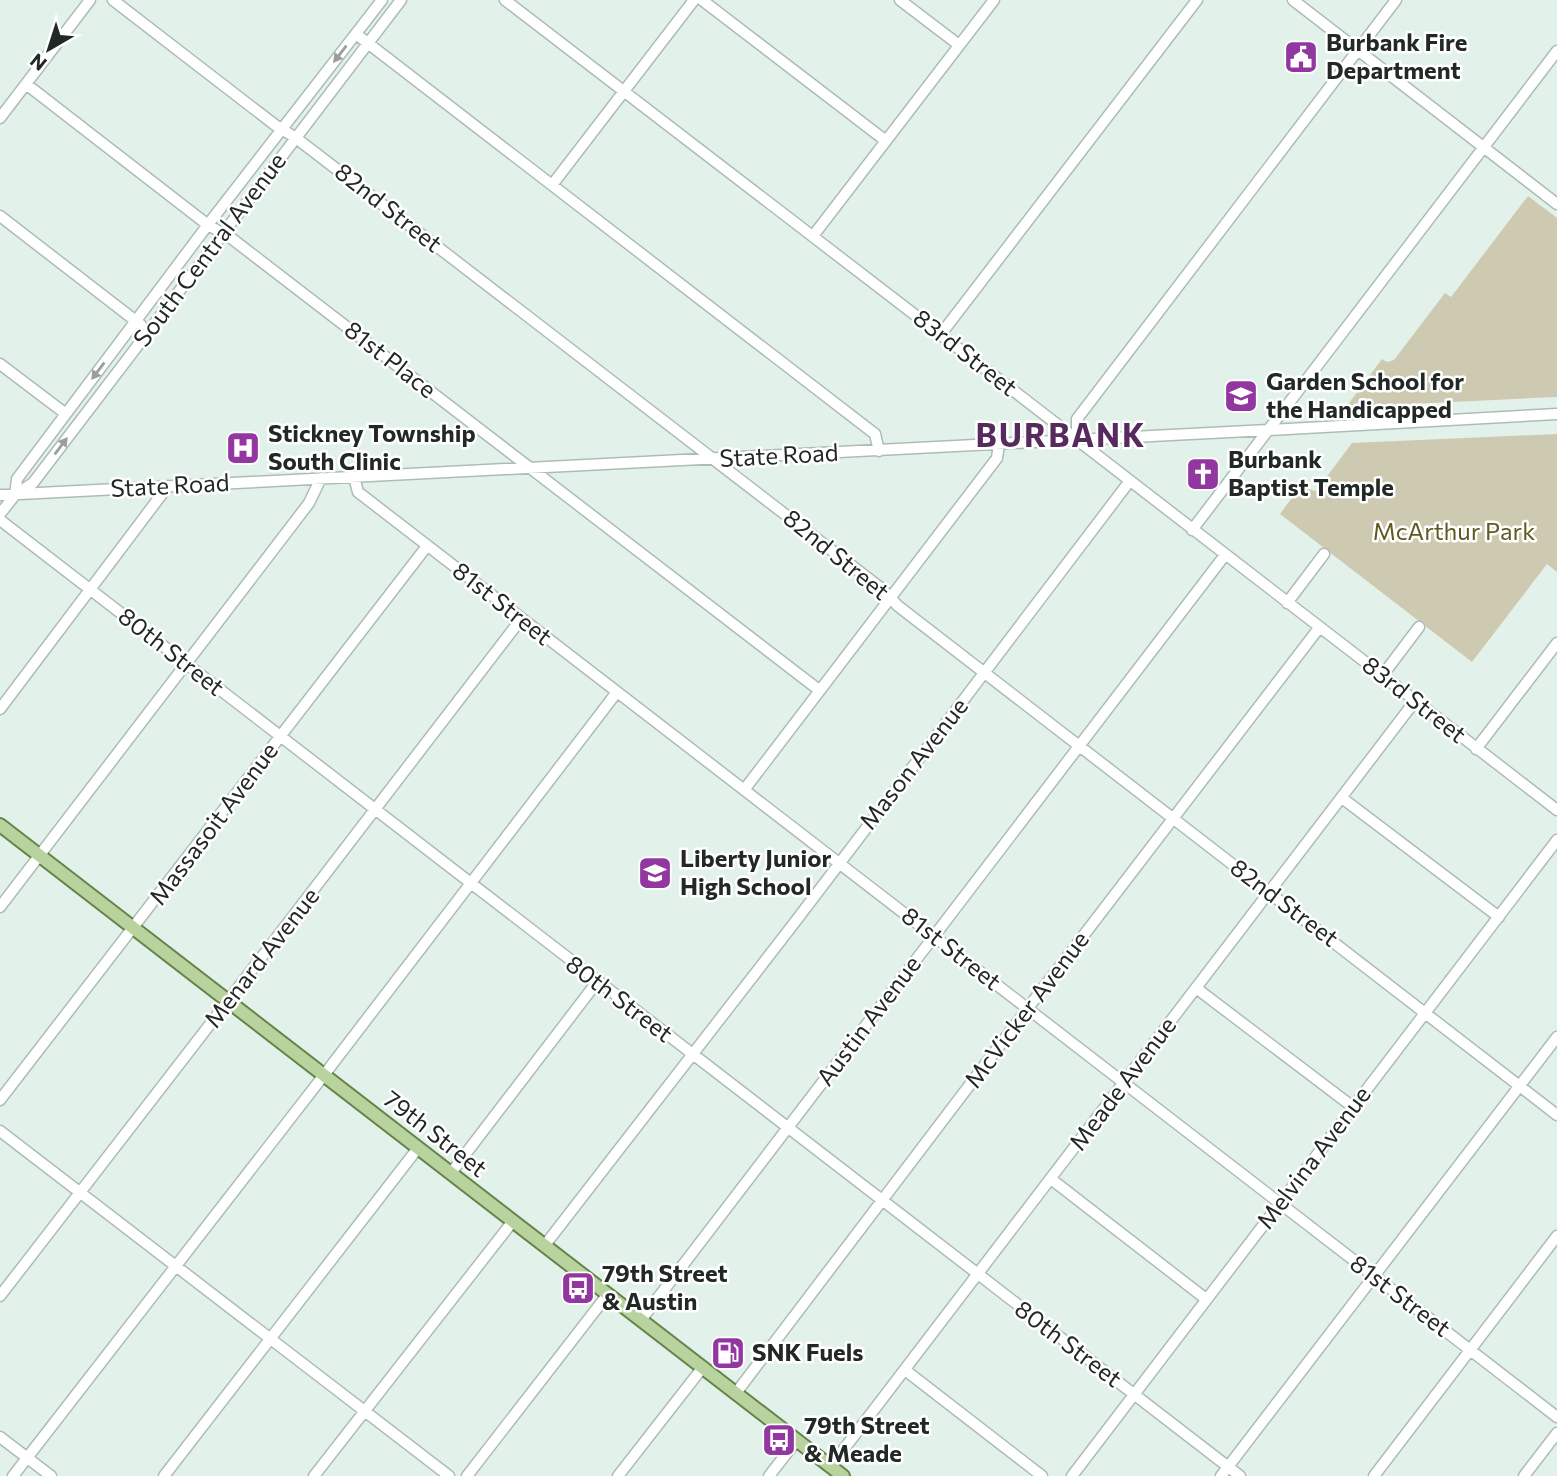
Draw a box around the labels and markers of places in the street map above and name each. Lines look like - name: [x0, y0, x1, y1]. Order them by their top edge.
- place label: Burbank Fire Department: [1326, 27, 1467, 84]
- public building icon: Burbank Fire Department: [1282, 38, 1320, 76]
- place label: Garden School for the Handicapped: [1266, 366, 1464, 423]
- school or university icon: Garden School for the Handicapped: [1222, 377, 1260, 415]
- place label: Stickney Township South Clinic: [268, 418, 476, 475]
- hospital icon: Stickney Township South Clinic: [224, 429, 262, 467]
- place label: Burbank Baptist Temple: [1228, 444, 1394, 501]
- church icon: Burbank Baptist Temple: [1184, 455, 1222, 493]
- place label: Liberty Junior High School: [680, 843, 832, 900]
- school or university icon: Liberty Junior High School: [636, 854, 674, 892]
- place label: 79th Street & Austin: [602, 1258, 728, 1315]
- bus stop icon: 79th Street & Austin: [559, 1269, 597, 1307]
- fuel station icon: SNK Fuels: [709, 1334, 747, 1372]
- place label: SNK Fuels: [752, 1337, 863, 1366]
- place label: 79th Street & Meade: [804, 1410, 930, 1467]
- bus stop icon: 79th Street & Meade: [760, 1421, 798, 1459]

